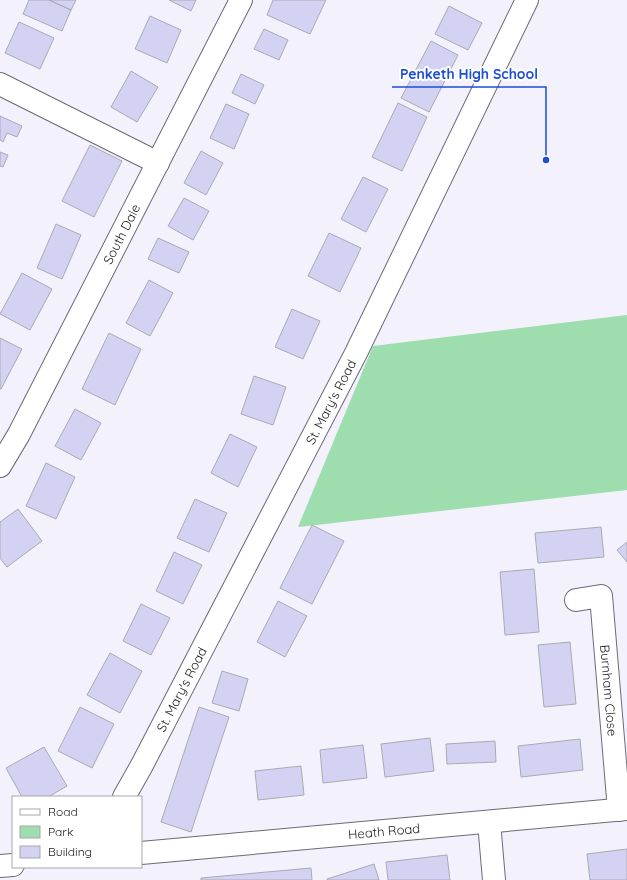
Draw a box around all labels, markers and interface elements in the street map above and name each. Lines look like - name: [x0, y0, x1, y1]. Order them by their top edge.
- callout: Penketh High School: [392, 61, 546, 87]
- text: Penketh High School: [400, 65, 538, 83]
- street label: South Dale: [99, 201, 143, 267]
- street label: St. Mary's Road: [302, 357, 359, 447]
- street label: St. Mary's Road: [153, 644, 210, 734]
- street label: Burnham Close: [597, 644, 621, 737]
- legend: [12, 796, 142, 868]
- text: Road: [48, 804, 78, 819]
- street label: Heath Road: [347, 820, 421, 842]
- text: Park: [48, 824, 73, 839]
- text: Building: [48, 844, 92, 859]

